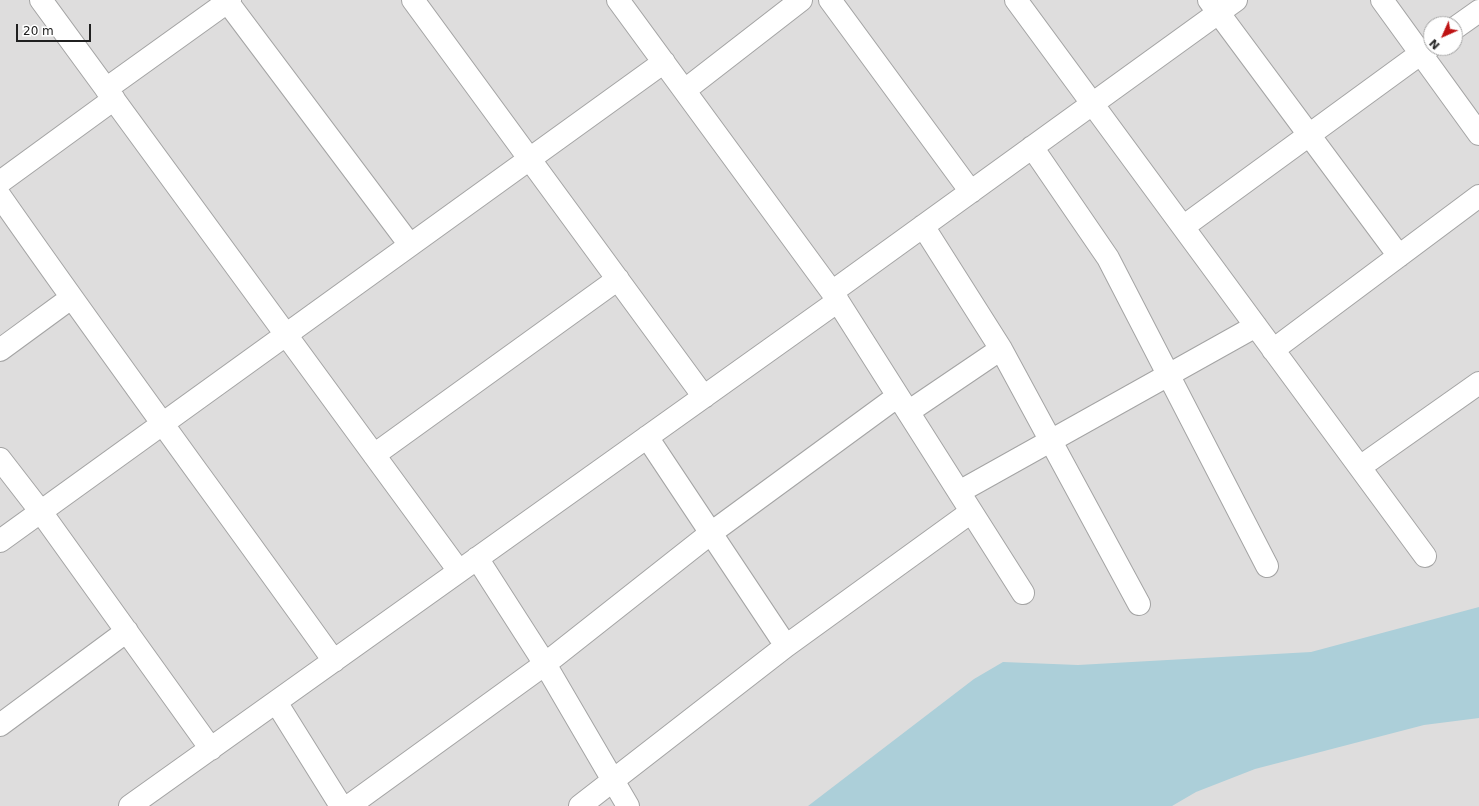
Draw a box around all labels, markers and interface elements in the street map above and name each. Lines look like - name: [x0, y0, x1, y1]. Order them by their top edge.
- scale bar: [18, 16, 93, 42]
- north arrow: [1423, 16, 1463, 56]
- text: 20 m: [23, 24, 54, 38]
- text: N: [1427, 36, 1443, 52]

